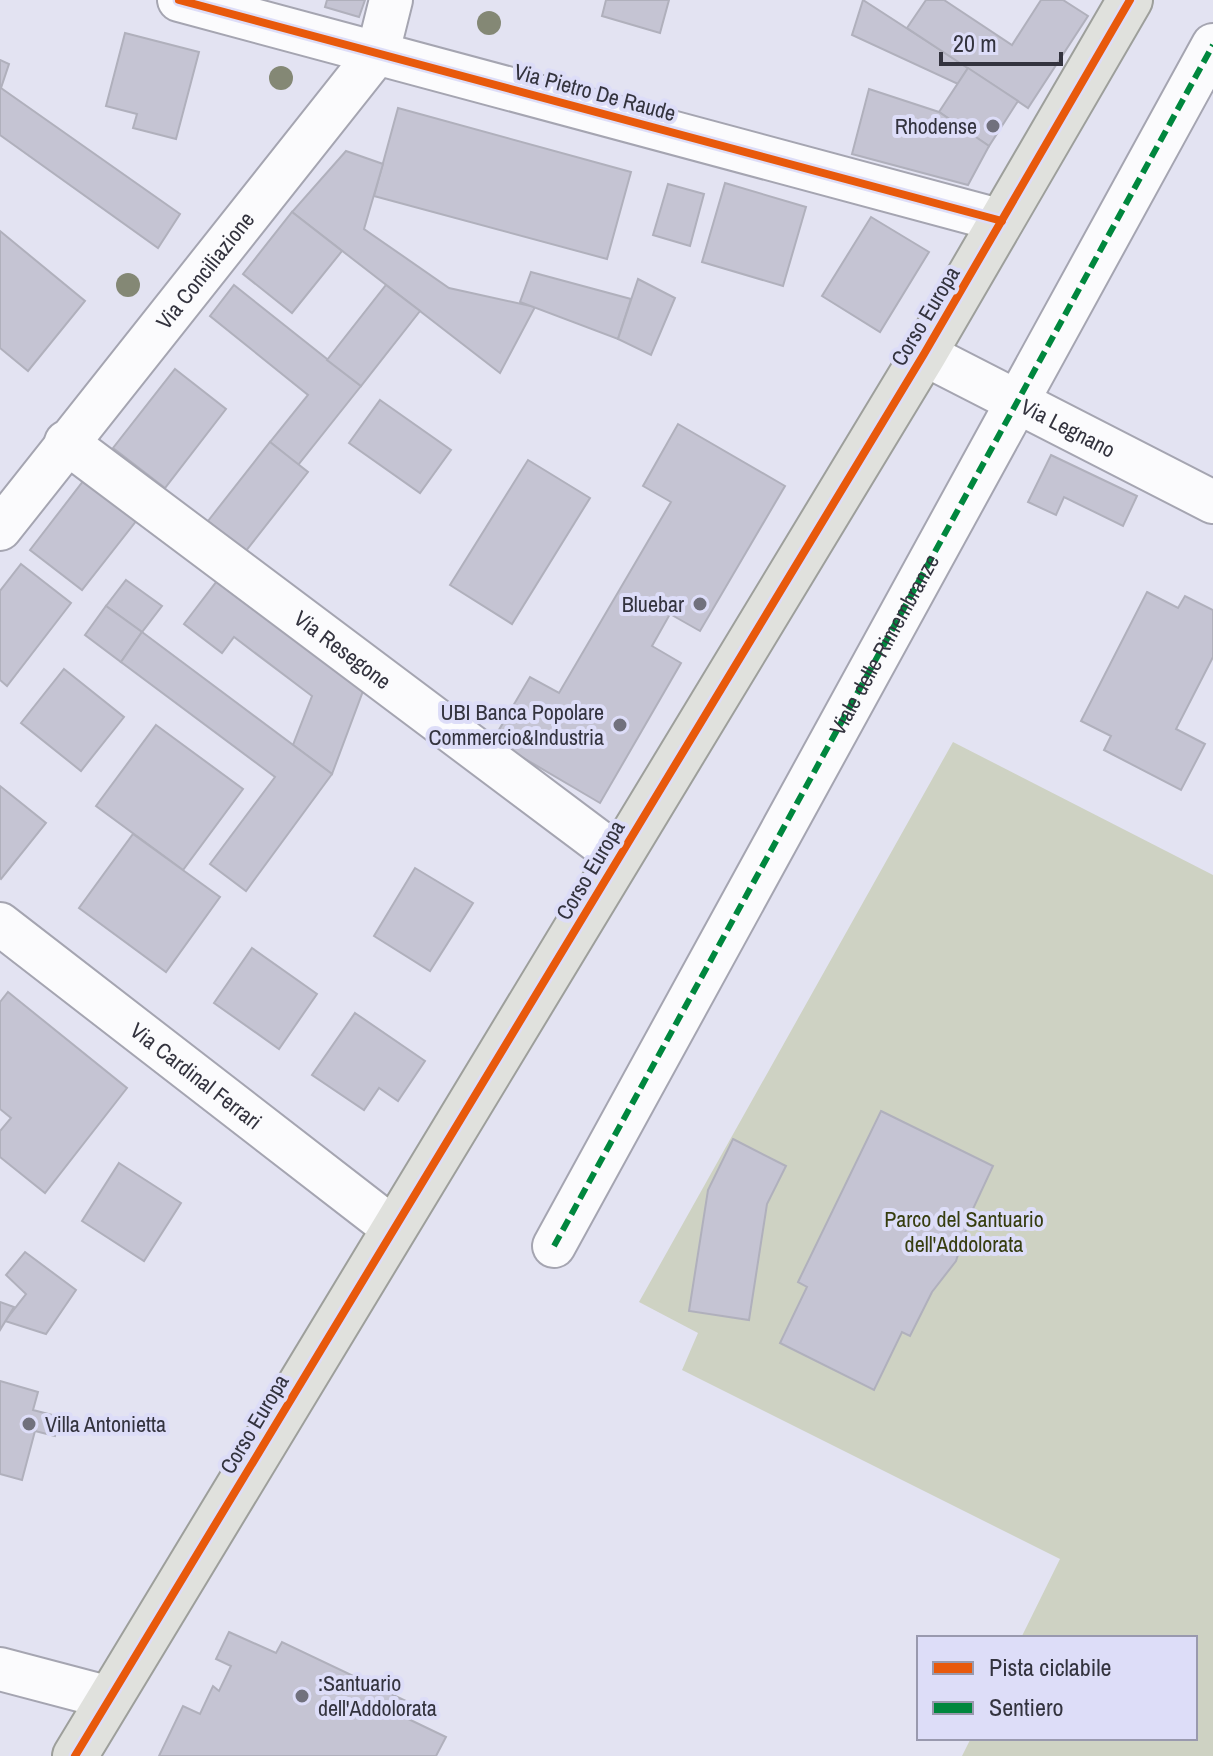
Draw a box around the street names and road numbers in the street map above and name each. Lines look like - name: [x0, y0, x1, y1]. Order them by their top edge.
- street label: Via Pietro De Raude: [511, 56, 679, 128]
- street label: Via Conciliazione: [149, 205, 261, 335]
- street label: Corso Europa: [883, 261, 967, 371]
- street label: Via Legnano: [1016, 391, 1120, 464]
- street label: Viale delle Rimembranze: [822, 549, 946, 741]
- street label: Via Resegone: [288, 603, 397, 696]
- street label: Corso Europa: [548, 815, 632, 925]
- street label: Via Cardinal Ferrari: [124, 1015, 268, 1136]
- street label: Corso Europa: [212, 1369, 296, 1479]

